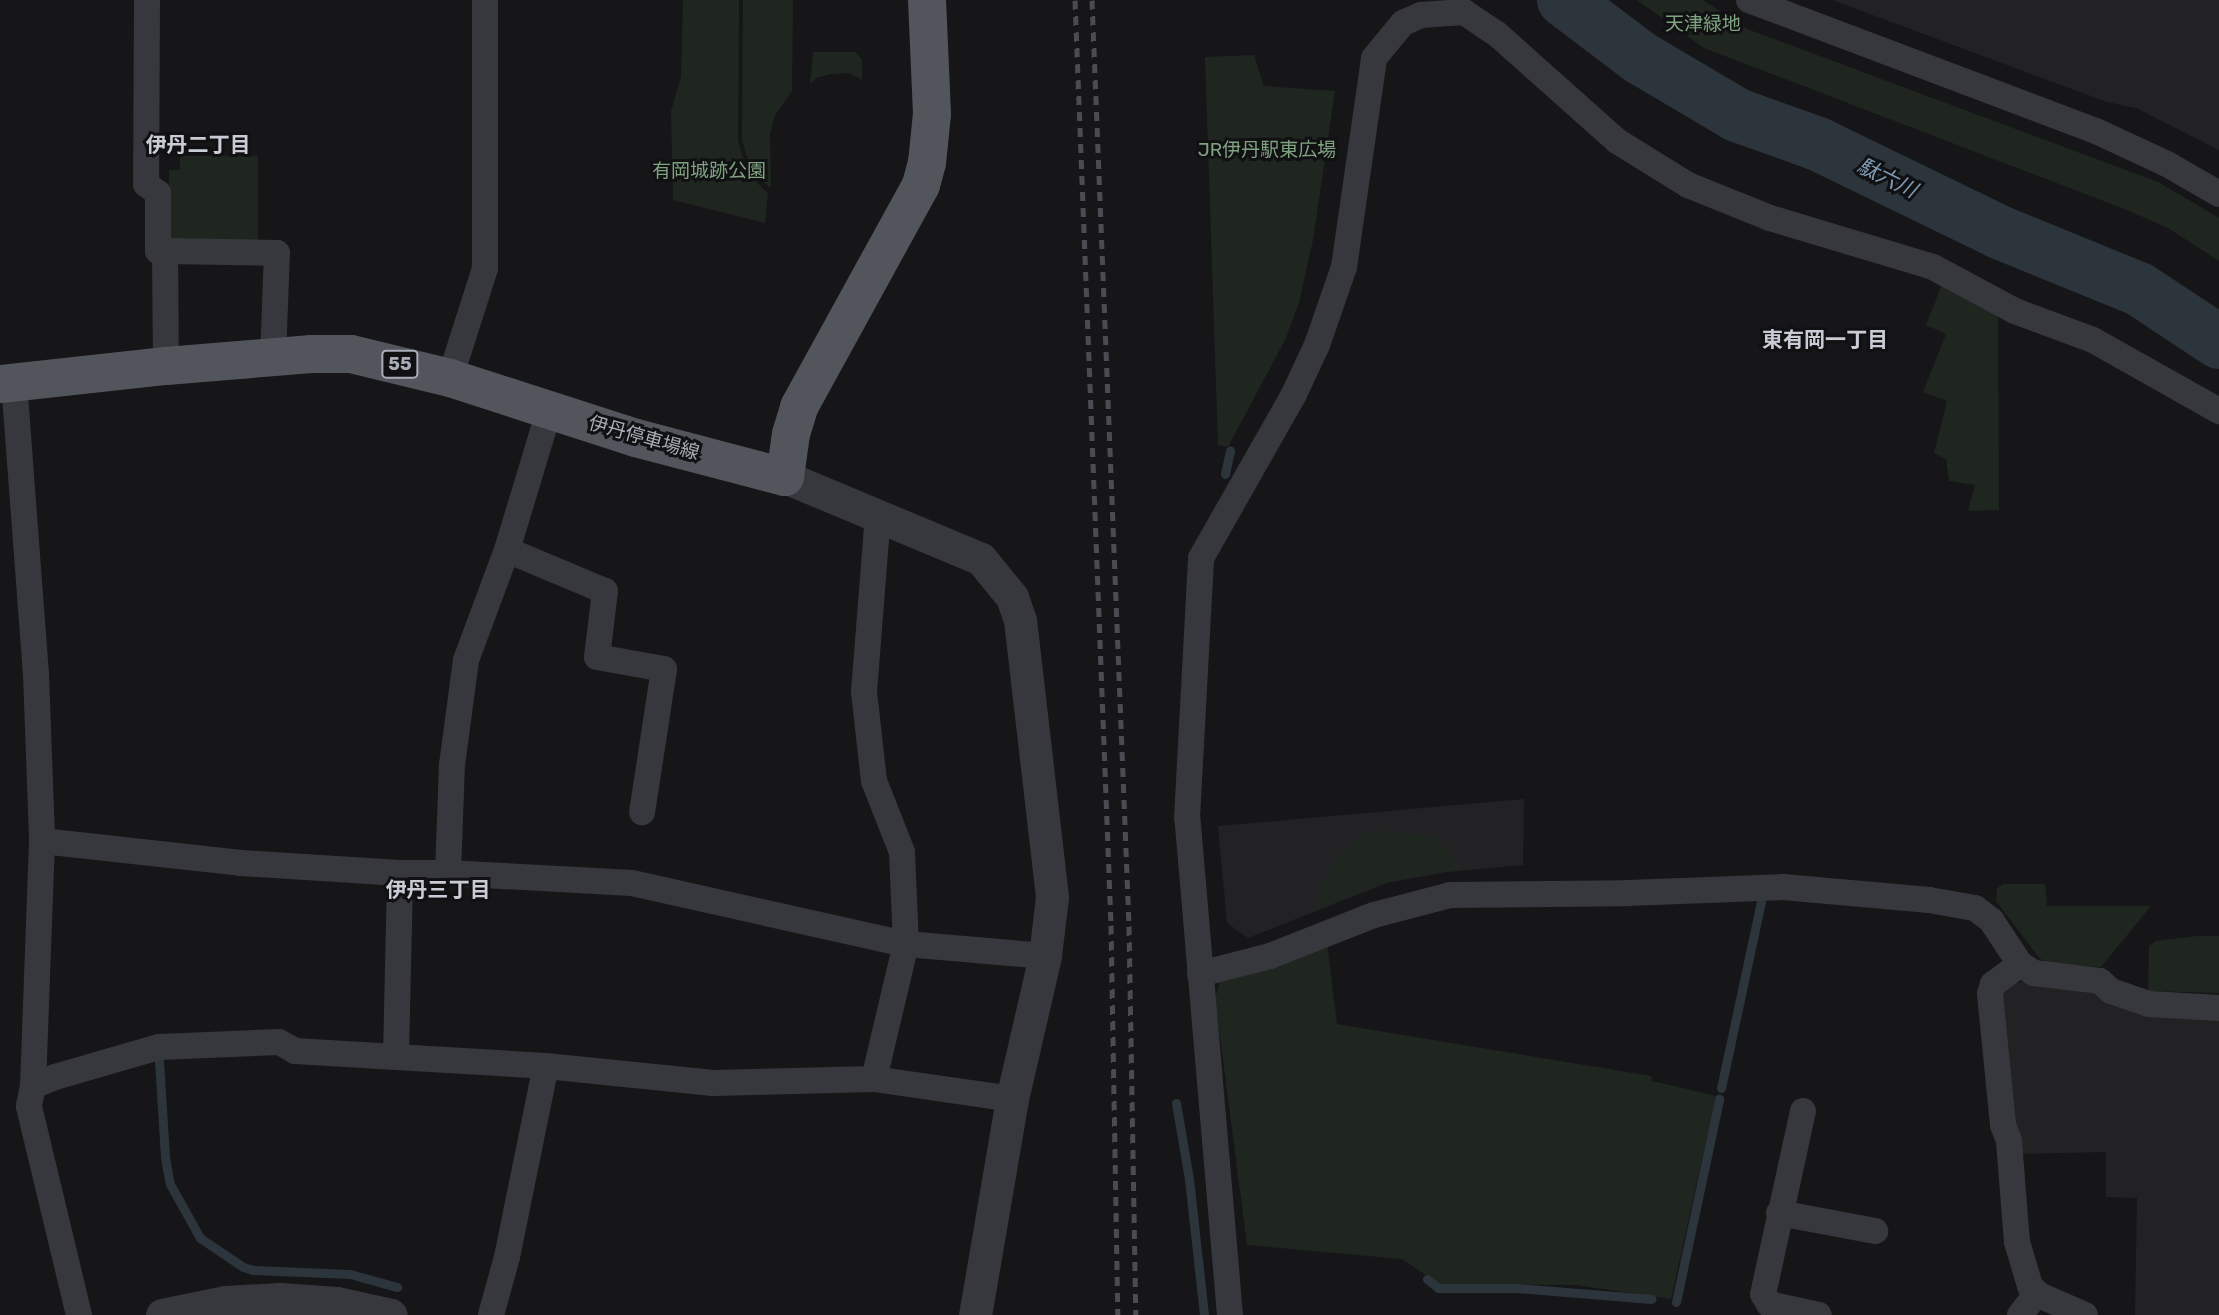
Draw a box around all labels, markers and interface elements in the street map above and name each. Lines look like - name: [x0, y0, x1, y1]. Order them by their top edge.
- park label: 天津緑地: [1665, 13, 1741, 35]
- district label: 伊丹二丁目: [146, 132, 250, 158]
- park label: JR伊丹駅東広場: [1198, 139, 1336, 161]
- water label: 駄六川: [1853, 153, 1921, 203]
- park label: 有岡城跡公園: [652, 160, 766, 182]
- district label: 東有岡一丁目: [1762, 327, 1888, 353]
- road number: 55: [381, 350, 419, 378]
- street label: 伊丹停車場線: [586, 411, 702, 465]
- district label: 伊丹三丁目: [386, 877, 490, 903]

